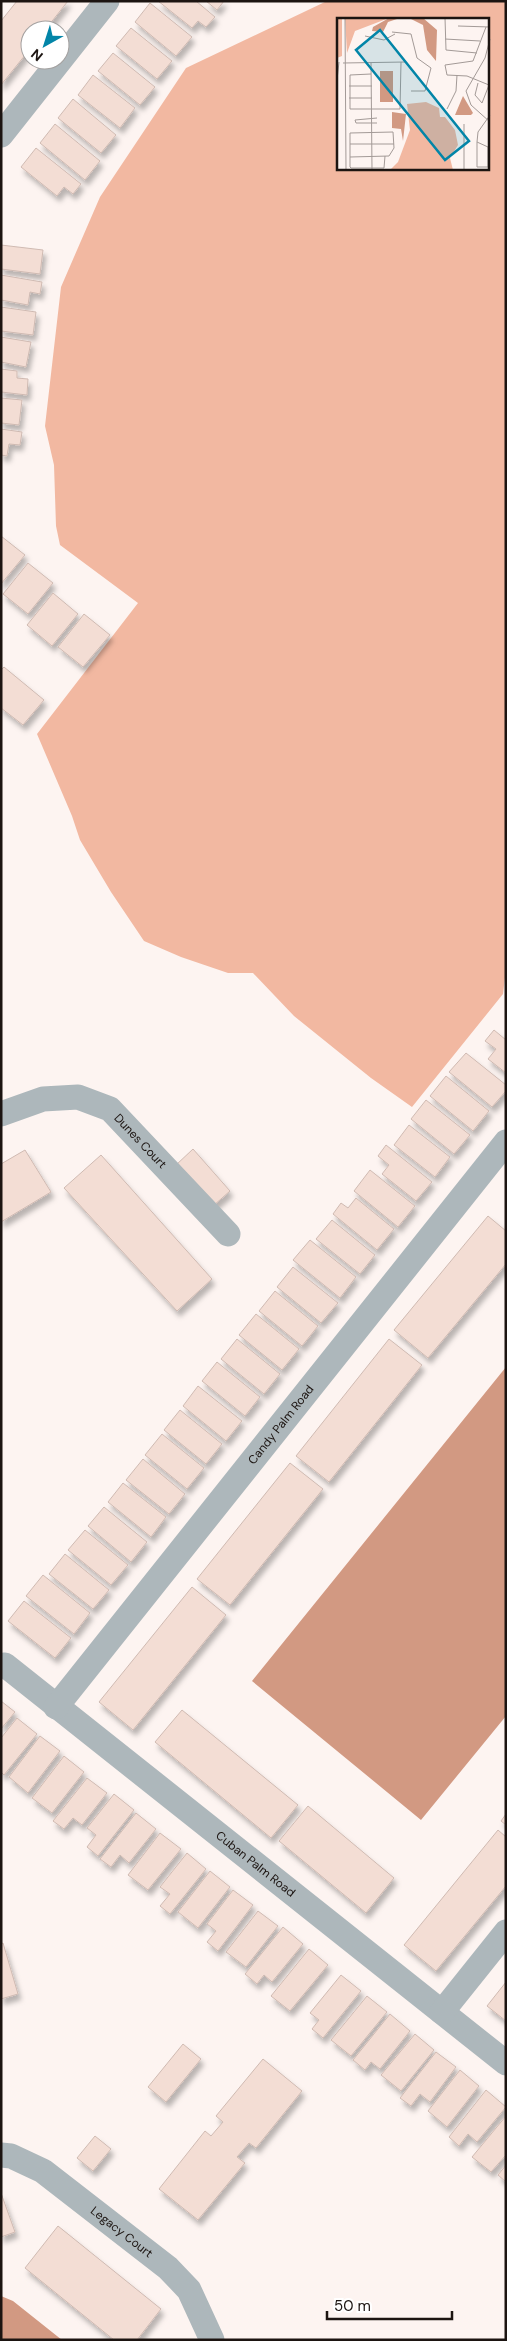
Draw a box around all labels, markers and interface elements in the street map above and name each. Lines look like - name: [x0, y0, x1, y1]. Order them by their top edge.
- inset map: [337, 18, 490, 170]
- north arrow: [20, 20, 70, 70]
- text: N: [27, 45, 46, 65]
- street label: Dunes Court: [111, 1110, 170, 1172]
- street label: Candy Palm Road: [244, 1382, 317, 1468]
- street label: Cuban Palm Road: [212, 1827, 299, 1901]
- street label: Legacy Court: [87, 2203, 156, 2261]
- scale bar: [327, 2288, 452, 2320]
- text: 50 m: [334, 2296, 371, 2316]

